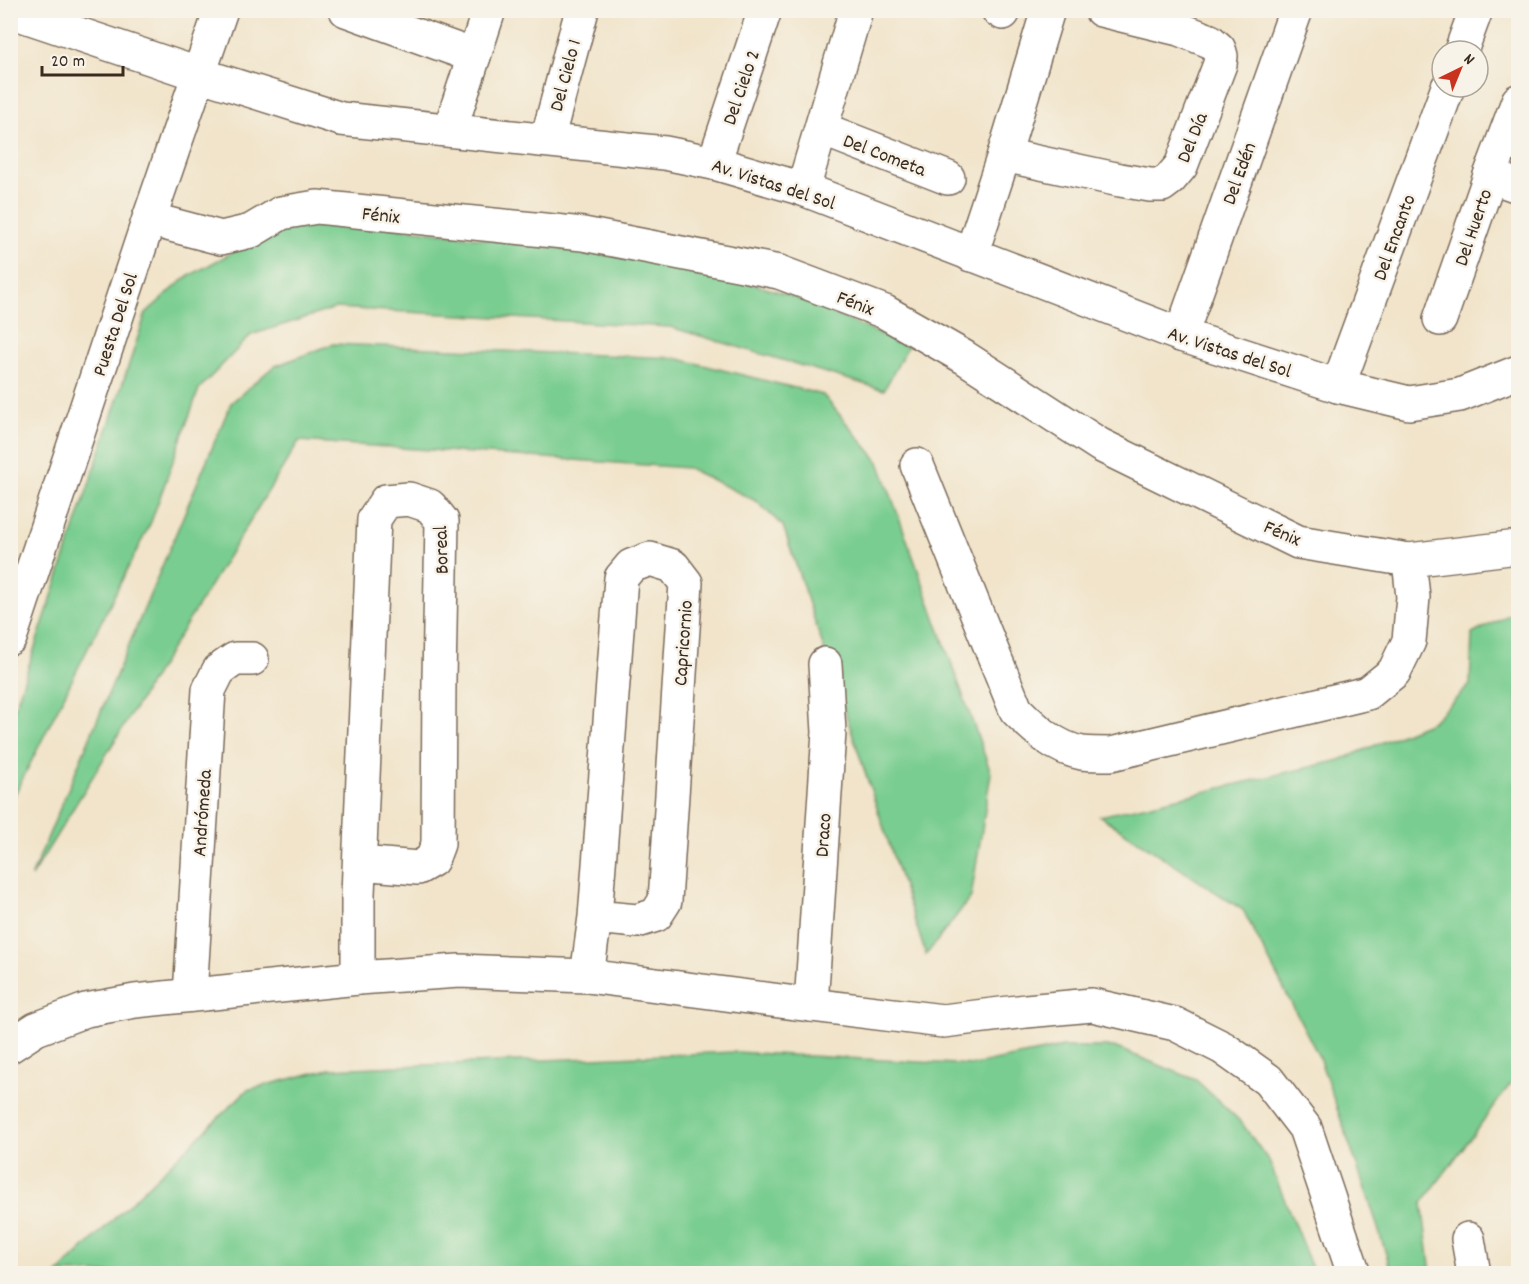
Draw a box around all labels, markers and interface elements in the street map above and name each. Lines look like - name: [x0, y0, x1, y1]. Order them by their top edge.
- street label: Del Cielo 1: [544, 37, 590, 115]
- scale bar: [42, 39, 123, 77]
- north arrow: [1430, 39, 1490, 99]
- street label: Del Cielo 2: [717, 47, 769, 129]
- text: N: [1458, 49, 1479, 71]
- text: 20 m: [51, 50, 85, 75]
- street label: Del Día: [1171, 108, 1217, 167]
- street label: Del Cometa: [839, 128, 930, 186]
- street label: Del Edén: [1217, 139, 1265, 209]
- street label: Av. Vistas del Sol: [708, 153, 839, 219]
- street label: Del Huerto: [1449, 186, 1501, 270]
- street label: Del Encanto: [1367, 191, 1424, 285]
- street label: Fénix: [360, 201, 402, 233]
- street label: Puesta Del Sol: [87, 269, 147, 380]
- street label: Fénix: [832, 285, 878, 325]
- street label: Av. Vistas del Sol: [1164, 321, 1295, 387]
- street label: Fénix: [1259, 514, 1305, 555]
- street label: Boreal: [428, 525, 458, 575]
- street label: Capricornio: [668, 599, 702, 687]
- street label: Andrómeda: [187, 768, 221, 858]
- street label: Draco: [809, 812, 841, 858]

